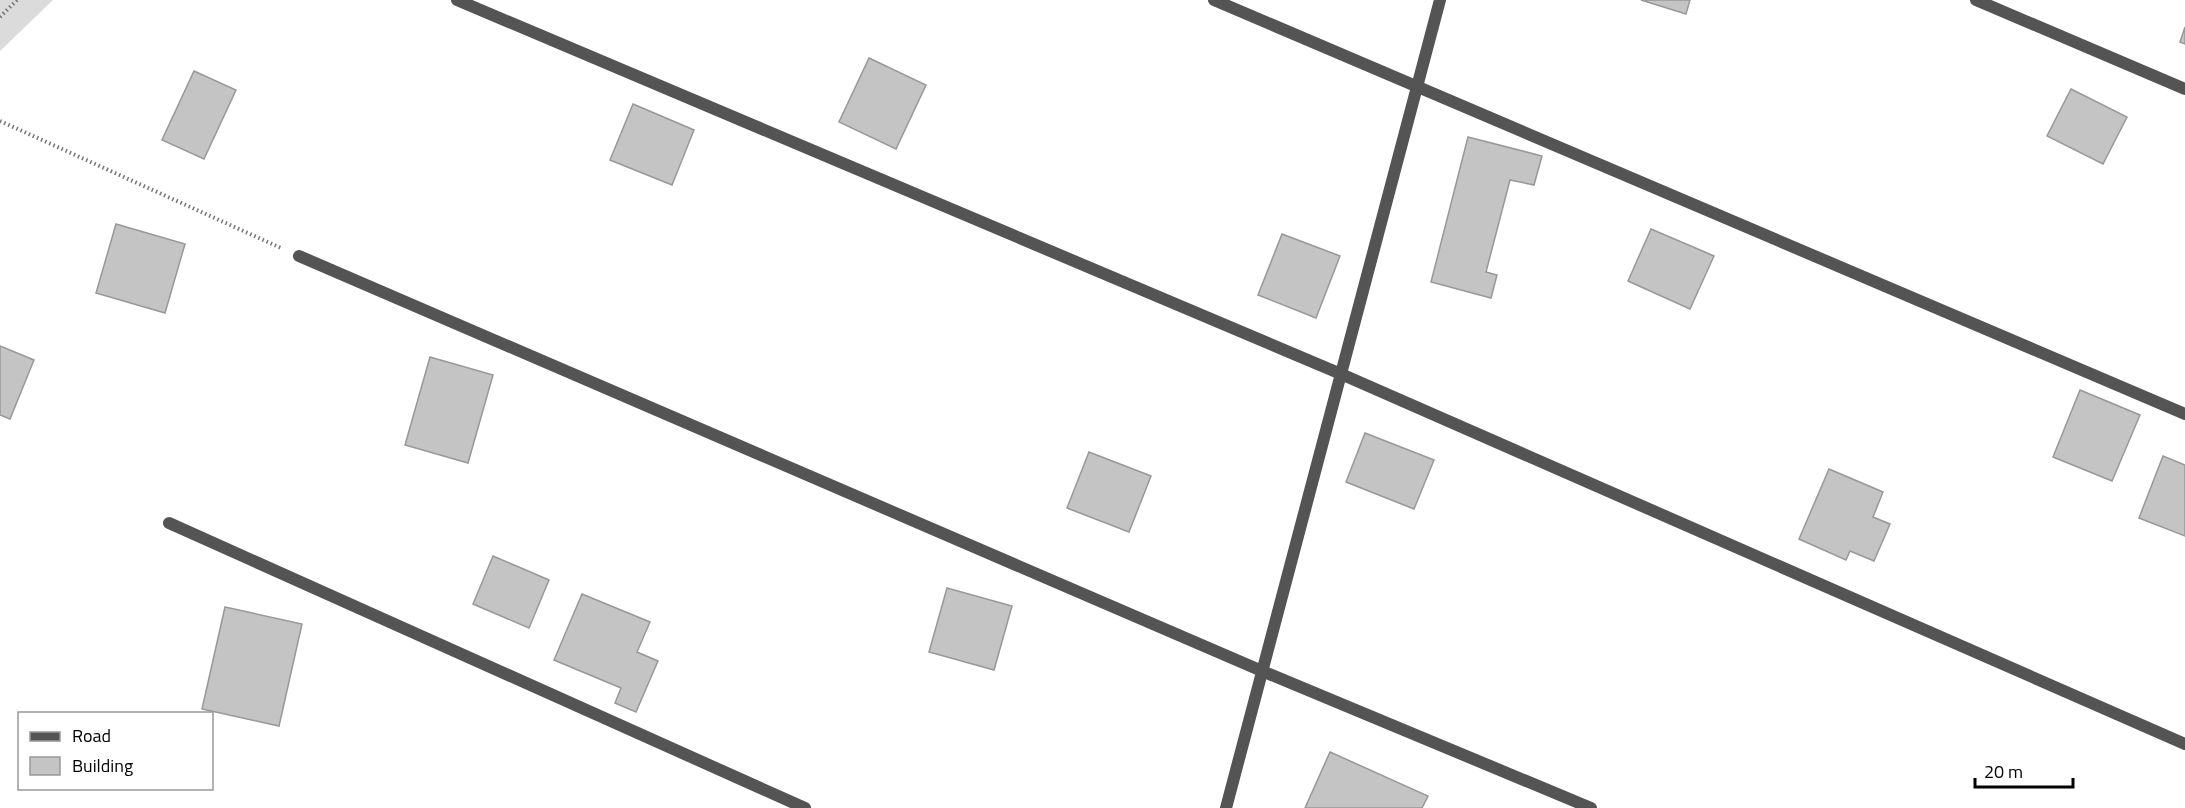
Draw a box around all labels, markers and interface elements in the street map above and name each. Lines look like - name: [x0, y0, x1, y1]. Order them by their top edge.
- legend: [18, 712, 213, 790]
- text: Road: [72, 722, 111, 749]
- scale bar: [1975, 751, 2072, 789]
- text: Building: [72, 752, 133, 779]
- text: 20 m: [1984, 758, 2023, 785]

